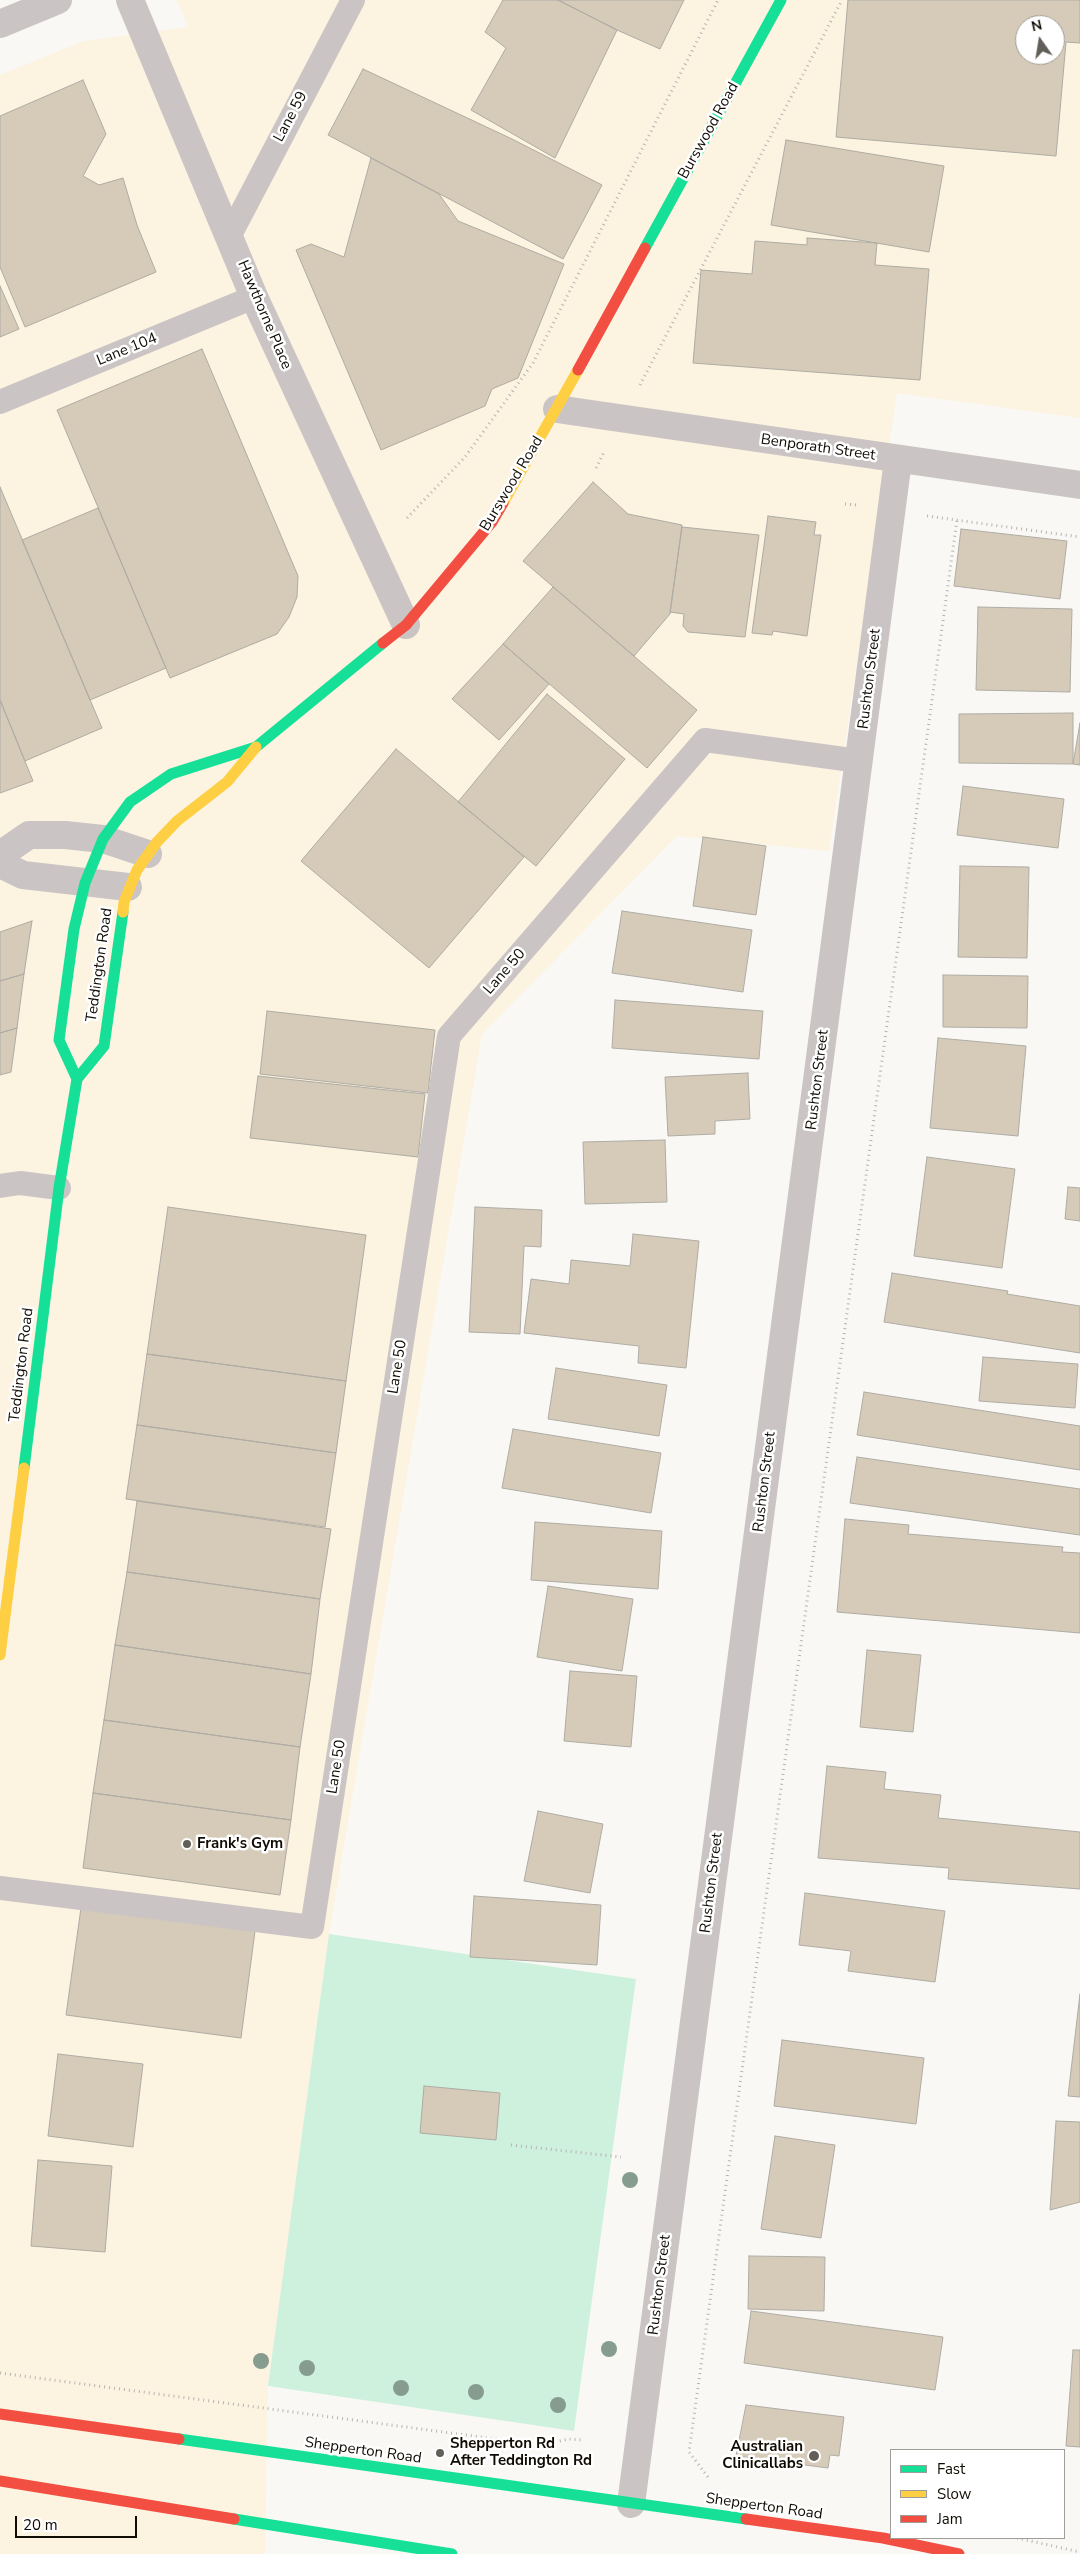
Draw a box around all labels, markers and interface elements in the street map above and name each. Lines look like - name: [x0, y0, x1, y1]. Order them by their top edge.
- north arrow: [1015, 15, 1065, 65]
- text: N: [1029, 15, 1044, 36]
- street label: Burswood Road: [675, 80, 743, 182]
- street label: Lane 59: [270, 89, 312, 145]
- street label: Hawthorne Place: [233, 258, 295, 372]
- street label: Lane 104: [94, 330, 160, 370]
- street label: Benporath Street: [760, 431, 876, 465]
- street label: Burswood Road: [477, 433, 547, 535]
- street label: Rushton Street: [855, 628, 885, 730]
- street label: Teddington Road: [83, 907, 117, 1023]
- street label: Lane 50: [480, 946, 530, 998]
- street label: Rushton Street: [803, 1029, 833, 1131]
- street label: Teddington Road: [6, 1307, 38, 1423]
- street label: Lane 50: [385, 1339, 411, 1395]
- street label: Rushton Street: [750, 1431, 780, 1533]
- street label: Lane 50: [324, 1739, 350, 1795]
- street label: Rushton Street: [697, 1832, 727, 1934]
- place label: Frank's Gym: [197, 1835, 283, 1853]
- marker: Frank's Gym: [181, 1838, 193, 1850]
- street label: Rushton Street: [645, 2234, 675, 2336]
- street label: Shepperton Road: [303, 2434, 423, 2468]
- place label: Shepperton Rd After Teddington Rd: [450, 2435, 592, 2470]
- place label: Australian Clinicallabs: [722, 2438, 803, 2473]
- marker: Shepperton Rd After Teddington Rd: [434, 2447, 446, 2459]
- marker: Australian Clinicallabs: [807, 2449, 821, 2463]
- legend: [890, 2449, 1065, 2539]
- text: Fast: [937, 2459, 965, 2479]
- text: Slow: [937, 2484, 971, 2504]
- street label: Shepperton Road: [704, 2490, 824, 2524]
- scale bar: [18, 2506, 140, 2538]
- text: Jam: [937, 2509, 963, 2529]
- text: 20 m: [23, 2515, 58, 2535]

